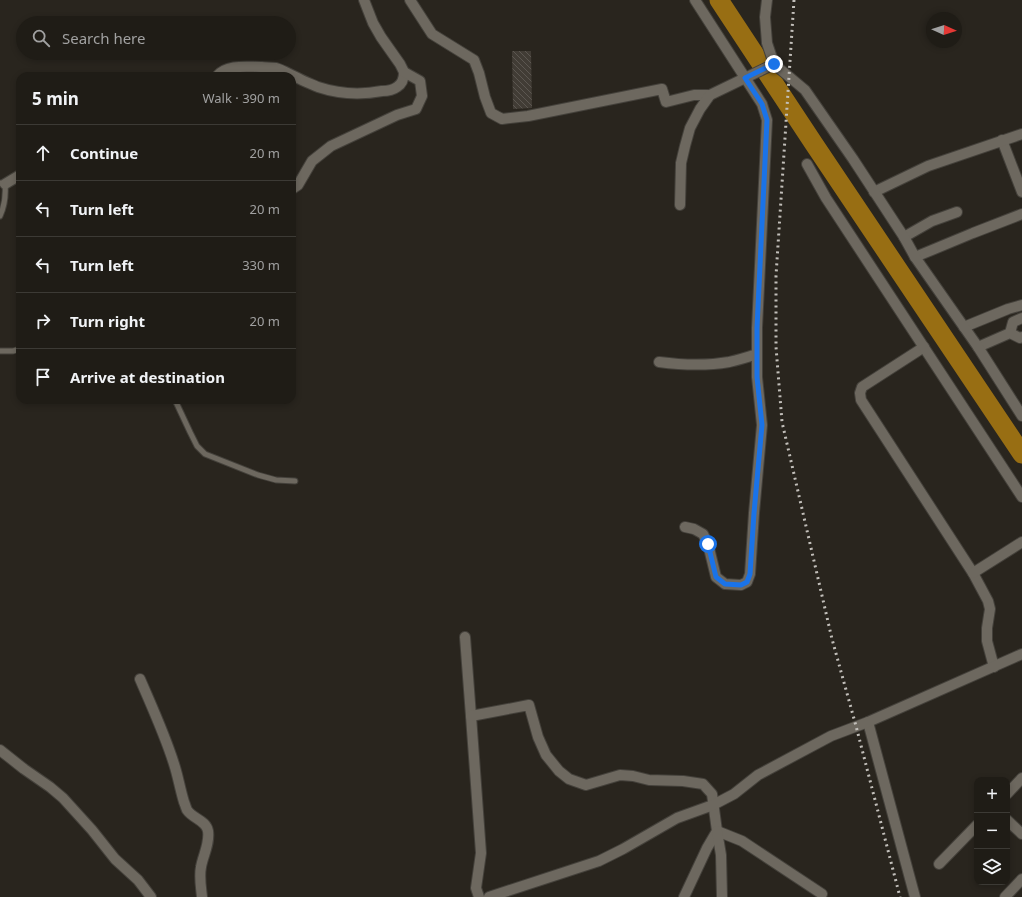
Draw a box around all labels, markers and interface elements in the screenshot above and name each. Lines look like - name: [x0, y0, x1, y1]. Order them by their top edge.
- north arrow: [926, 12, 962, 48]
- search box: [16, 16, 296, 60]
- icon: search: [30, 27, 52, 49]
- text: Search here: [62, 28, 145, 48]
- route end: [765, 55, 783, 73]
- text: 5 min: [32, 87, 79, 110]
- text: Walk · 390 m: [202, 89, 280, 107]
- icon: ahead: [32, 142, 54, 164]
- text: Continue: [70, 143, 138, 163]
- text: 20 m: [250, 144, 280, 162]
- icon: left: [32, 198, 54, 220]
- text: Turn left: [70, 199, 134, 219]
- text: 20 m: [250, 200, 280, 218]
- icon: left: [32, 254, 54, 276]
- text: Turn left: [70, 255, 134, 275]
- text: 330 m: [242, 256, 280, 274]
- icon: right: [32, 310, 54, 332]
- text: Turn right: [70, 311, 145, 331]
- text: 20 m: [250, 312, 280, 330]
- icon: arrive: [32, 366, 54, 388]
- text: Arrive at destination: [70, 367, 225, 387]
- route start: [699, 535, 717, 553]
- map controls: [974, 777, 1010, 885]
- button: +: [974, 777, 1010, 813]
- button: −: [974, 813, 1010, 849]
- button: layers: [974, 849, 1010, 885]

